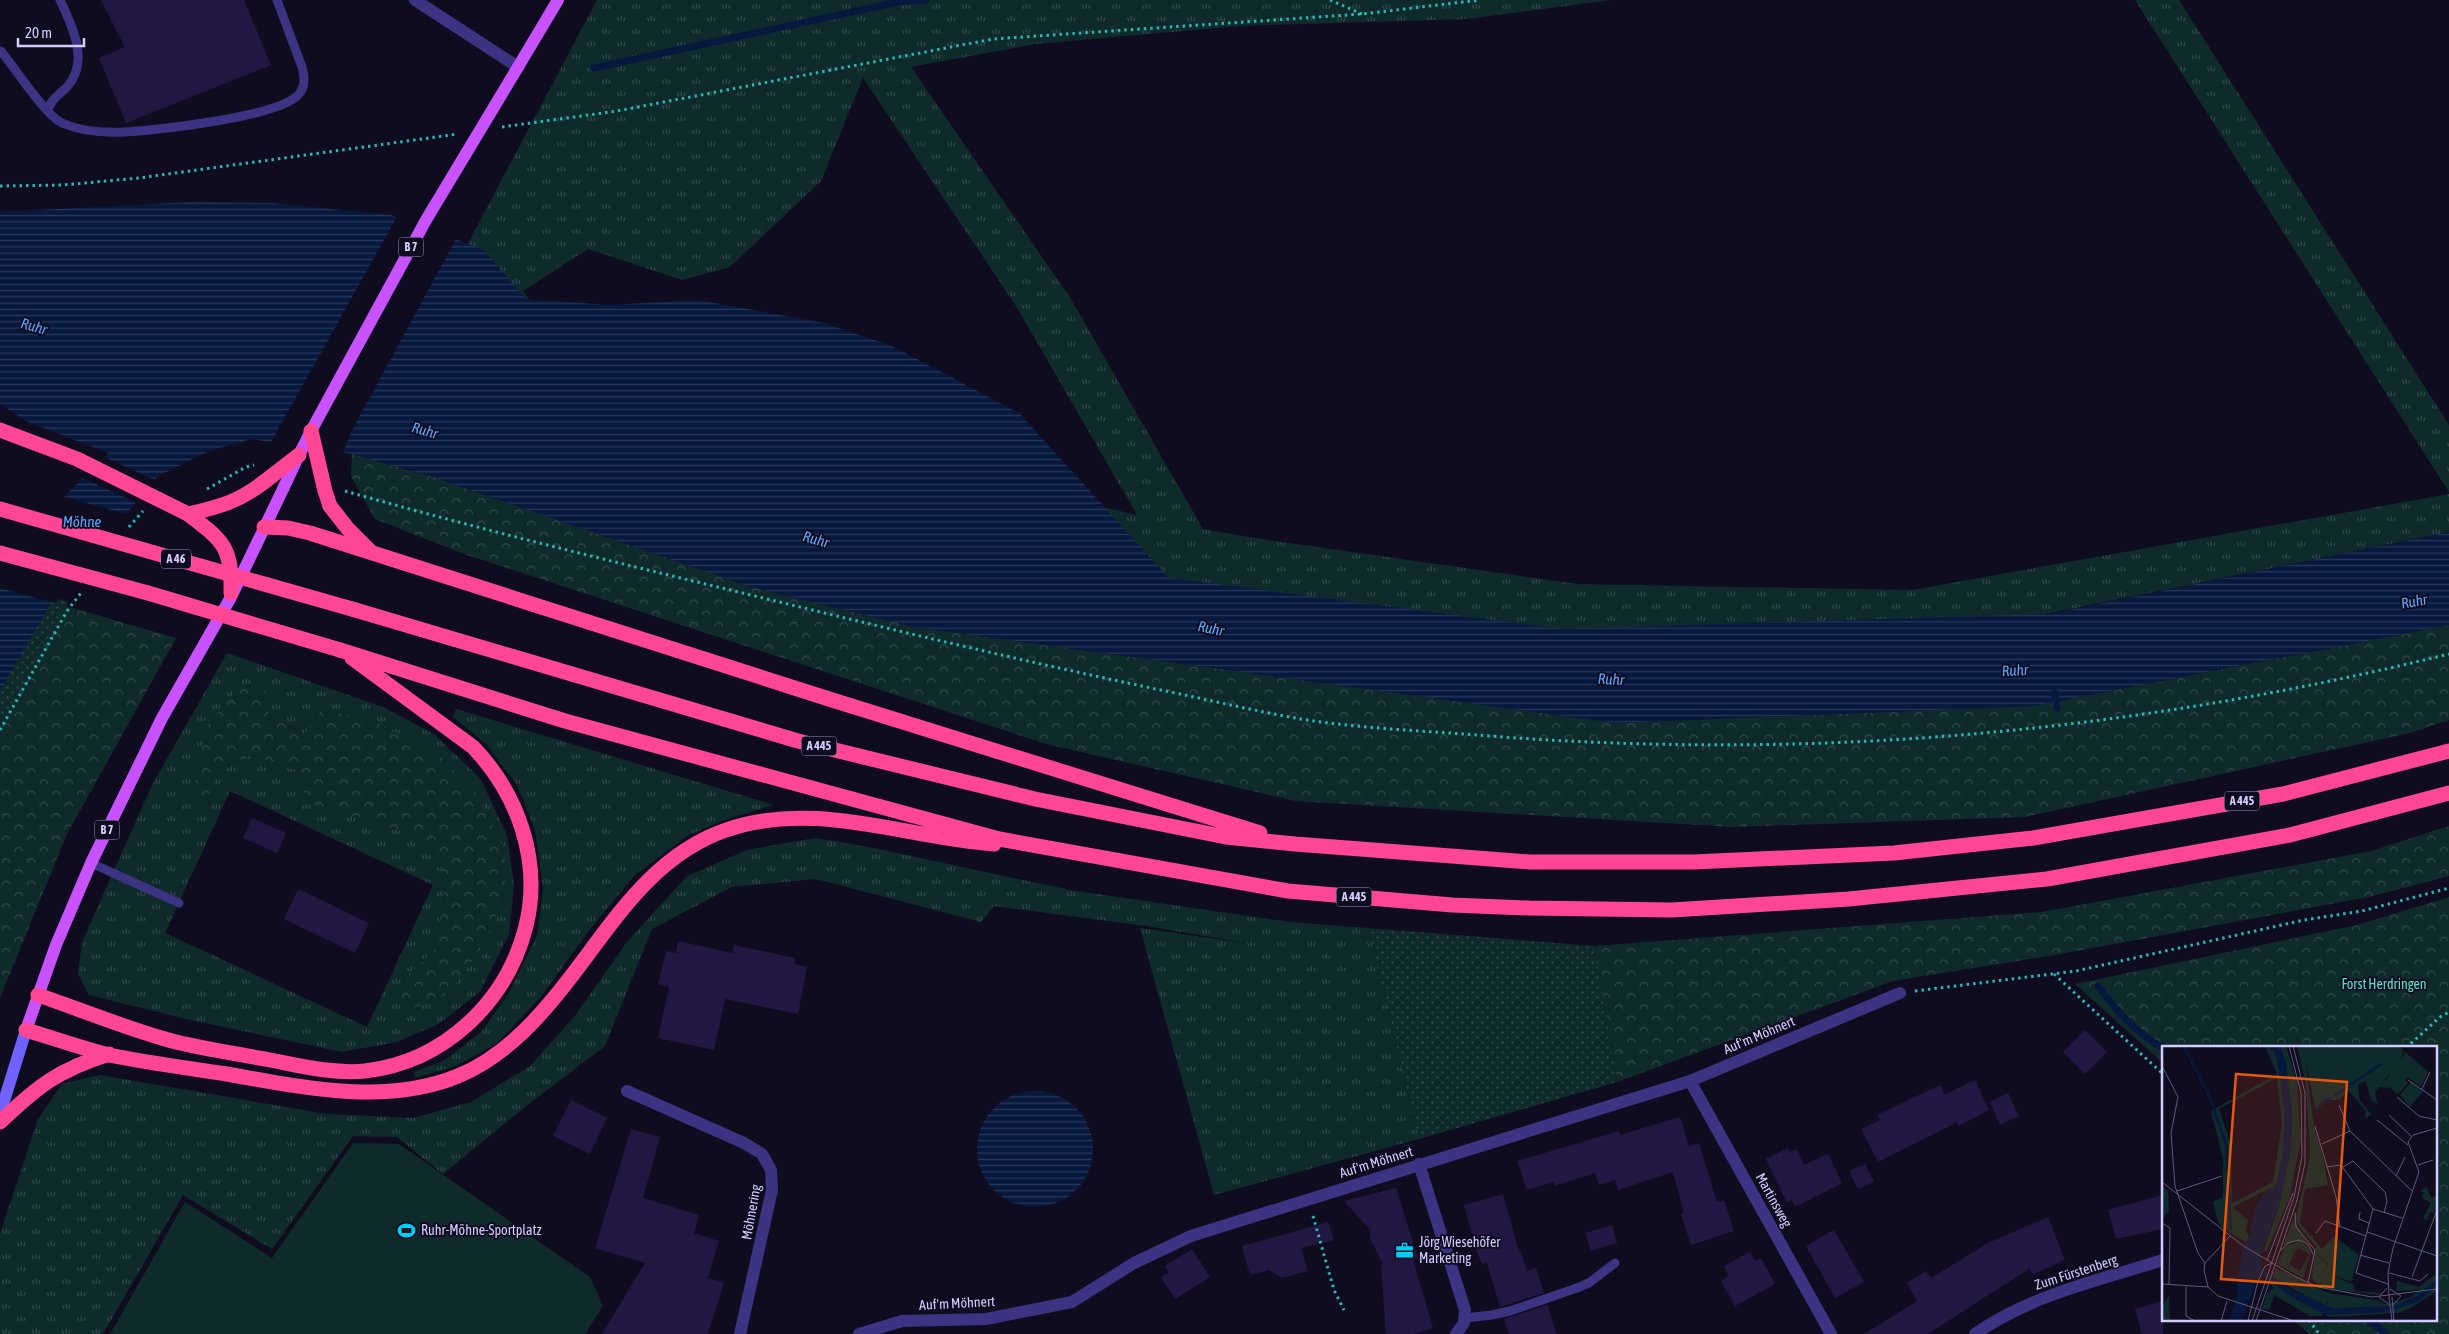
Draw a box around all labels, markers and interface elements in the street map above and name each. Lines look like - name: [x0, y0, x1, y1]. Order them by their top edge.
- scale bar: [18, 15, 84, 47]
- text: 20 m: [25, 24, 52, 41]
- road number: B 7: [398, 238, 424, 256]
- water label: Ruhr: [19, 314, 50, 338]
- water label: Ruhr: [410, 418, 441, 442]
- water label: Möhne: [63, 513, 101, 530]
- water label: Ruhr: [801, 527, 832, 551]
- road number: A 46: [161, 550, 191, 568]
- water label: Ruhr: [2399, 590, 2429, 612]
- water label: Ruhr: [1196, 617, 1226, 639]
- water label: Ruhr: [2001, 661, 2029, 679]
- water label: Ruhr: [1597, 670, 1625, 688]
- road number: A 445: [802, 736, 836, 756]
- road number: A 445: [2224, 791, 2260, 810]
- road number: B 7: [94, 820, 120, 840]
- road number: A 445: [1336, 888, 1372, 906]
- park label: Forst Herdringen: [2341, 976, 2427, 992]
- street label: Auf'm Möhnert: [1721, 1013, 1797, 1057]
- inset map: [2162, 1046, 2436, 1322]
- street label: Auf'm Möhnert: [1337, 1143, 1415, 1181]
- street label: Martinsweg: [1753, 1170, 1795, 1230]
- street label: Möhnering: [738, 1183, 764, 1241]
- sports icon: Ruhr-Möhne-Sportplatz: [397, 1220, 417, 1240]
- place label: Ruhr-Möhne-Sportplatz: [421, 1222, 542, 1238]
- place label: Jörg Wiesehöfer Marketing: [1419, 1234, 1501, 1266]
- office icon: Jörg Wiesehöfer Marketing: [1395, 1240, 1415, 1260]
- street label: Zum Fürstenberg: [2033, 1251, 2119, 1293]
- street label: Auf'm Möhnert: [919, 1293, 995, 1313]

